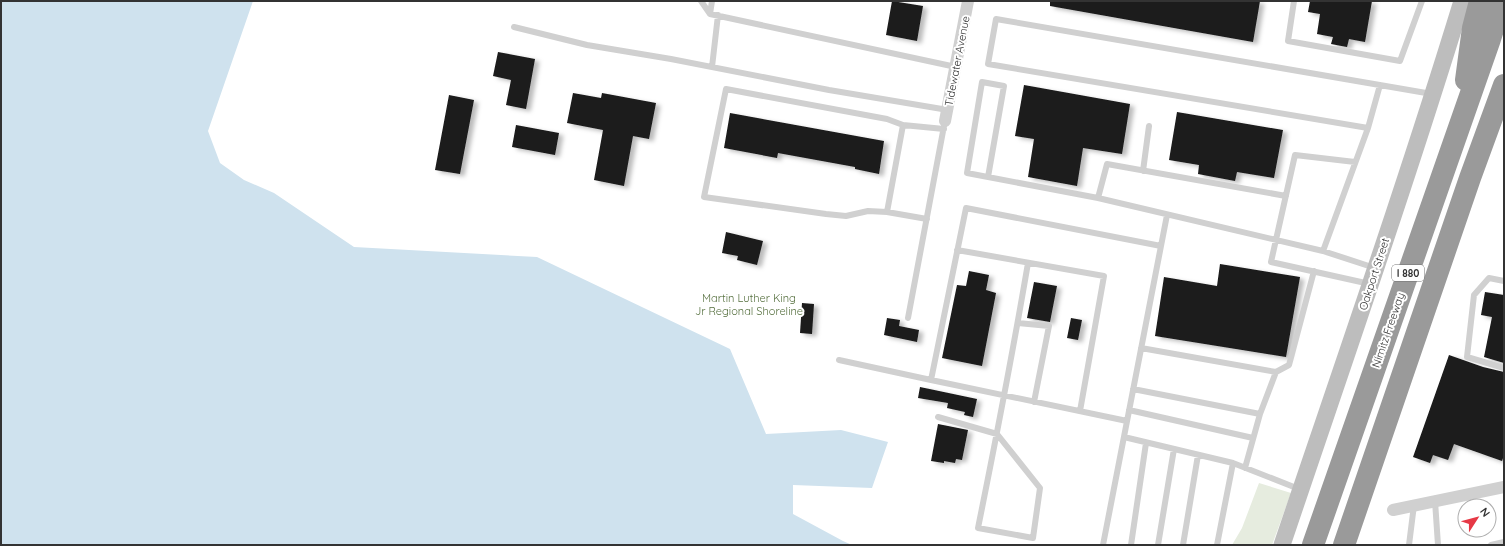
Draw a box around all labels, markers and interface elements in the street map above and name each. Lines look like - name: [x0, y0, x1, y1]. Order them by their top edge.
- street label: Tidewater Avenue: [941, 15, 973, 107]
- street label: Oakport Street: [1356, 236, 1392, 312]
- road number: I 880: [1392, 265, 1424, 281]
- park label: Martin Luther King Jr Regional Shoreline: [695, 291, 803, 318]
- street label: Nimitz Freeway: [1369, 291, 1407, 369]
- north arrow: [1457, 498, 1497, 538]
- text: N: [1477, 505, 1493, 520]

